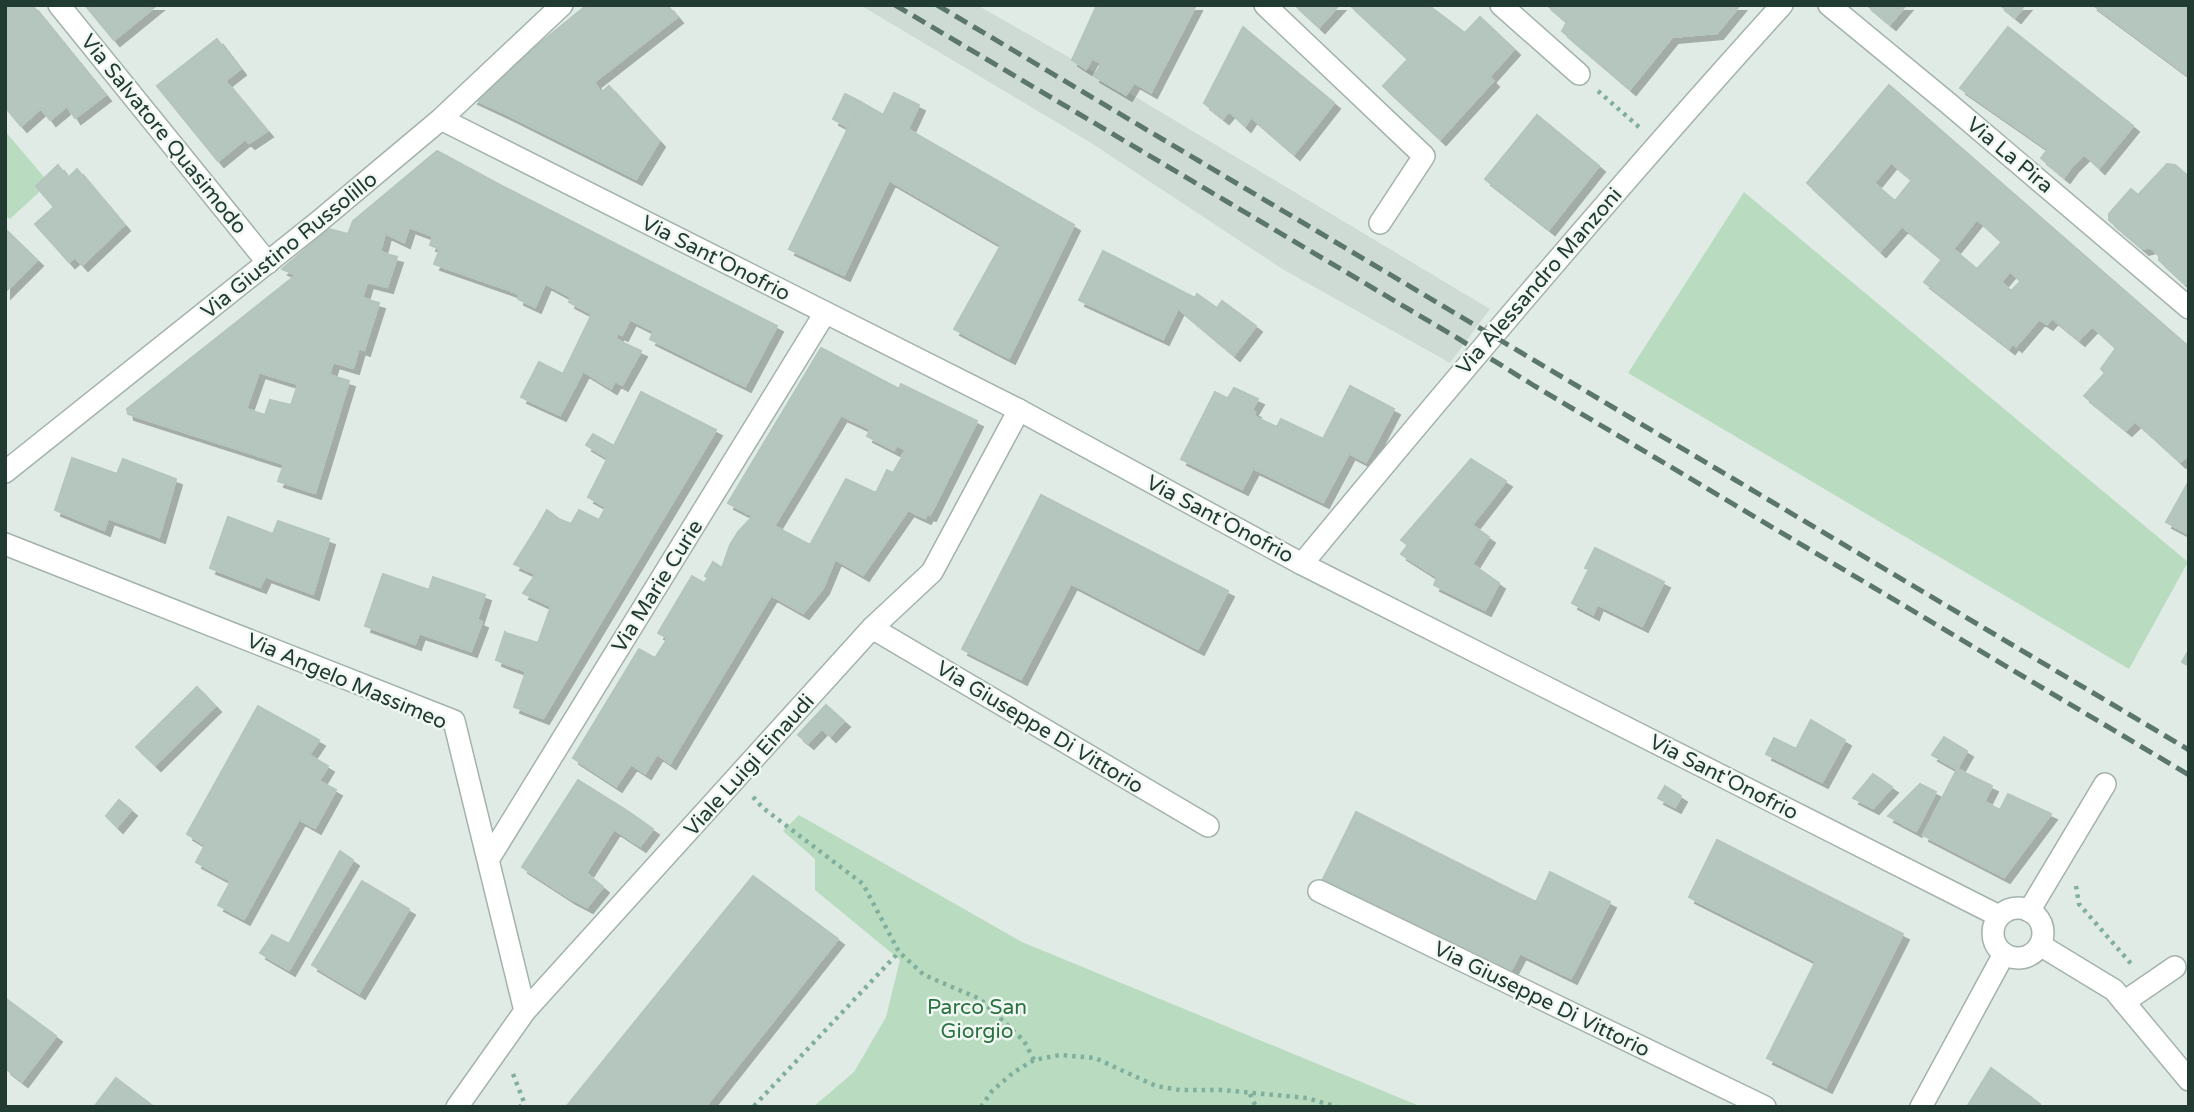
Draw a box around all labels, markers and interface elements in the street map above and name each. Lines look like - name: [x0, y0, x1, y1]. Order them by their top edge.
- street label: Via Salvatore Quasimodo: [75, 29, 252, 239]
- street label: Via La Pira: [1961, 112, 2058, 199]
- street label: Via Giustino Russolillo: [196, 167, 382, 324]
- street label: Via Alessandro Manzoni: [1451, 183, 1627, 380]
- street label: Via Sant'Onofrio: [637, 210, 794, 307]
- street label: Via Sant'Onofrio: [1142, 470, 1298, 569]
- street label: Via Marie Curie: [607, 515, 708, 657]
- street label: Via Angelo Massimeo: [243, 628, 451, 735]
- street label: Via Giuseppe Di Vittorio: [932, 656, 1148, 799]
- street label: Viale Luigi Einaudi: [679, 689, 820, 841]
- street label: Via Sant'Onofrio: [1645, 729, 1802, 826]
- street label: Via Giuseppe Di Vittorio: [1430, 936, 1654, 1063]
- park label: Parco San Giorgio: [927, 995, 1027, 1044]

